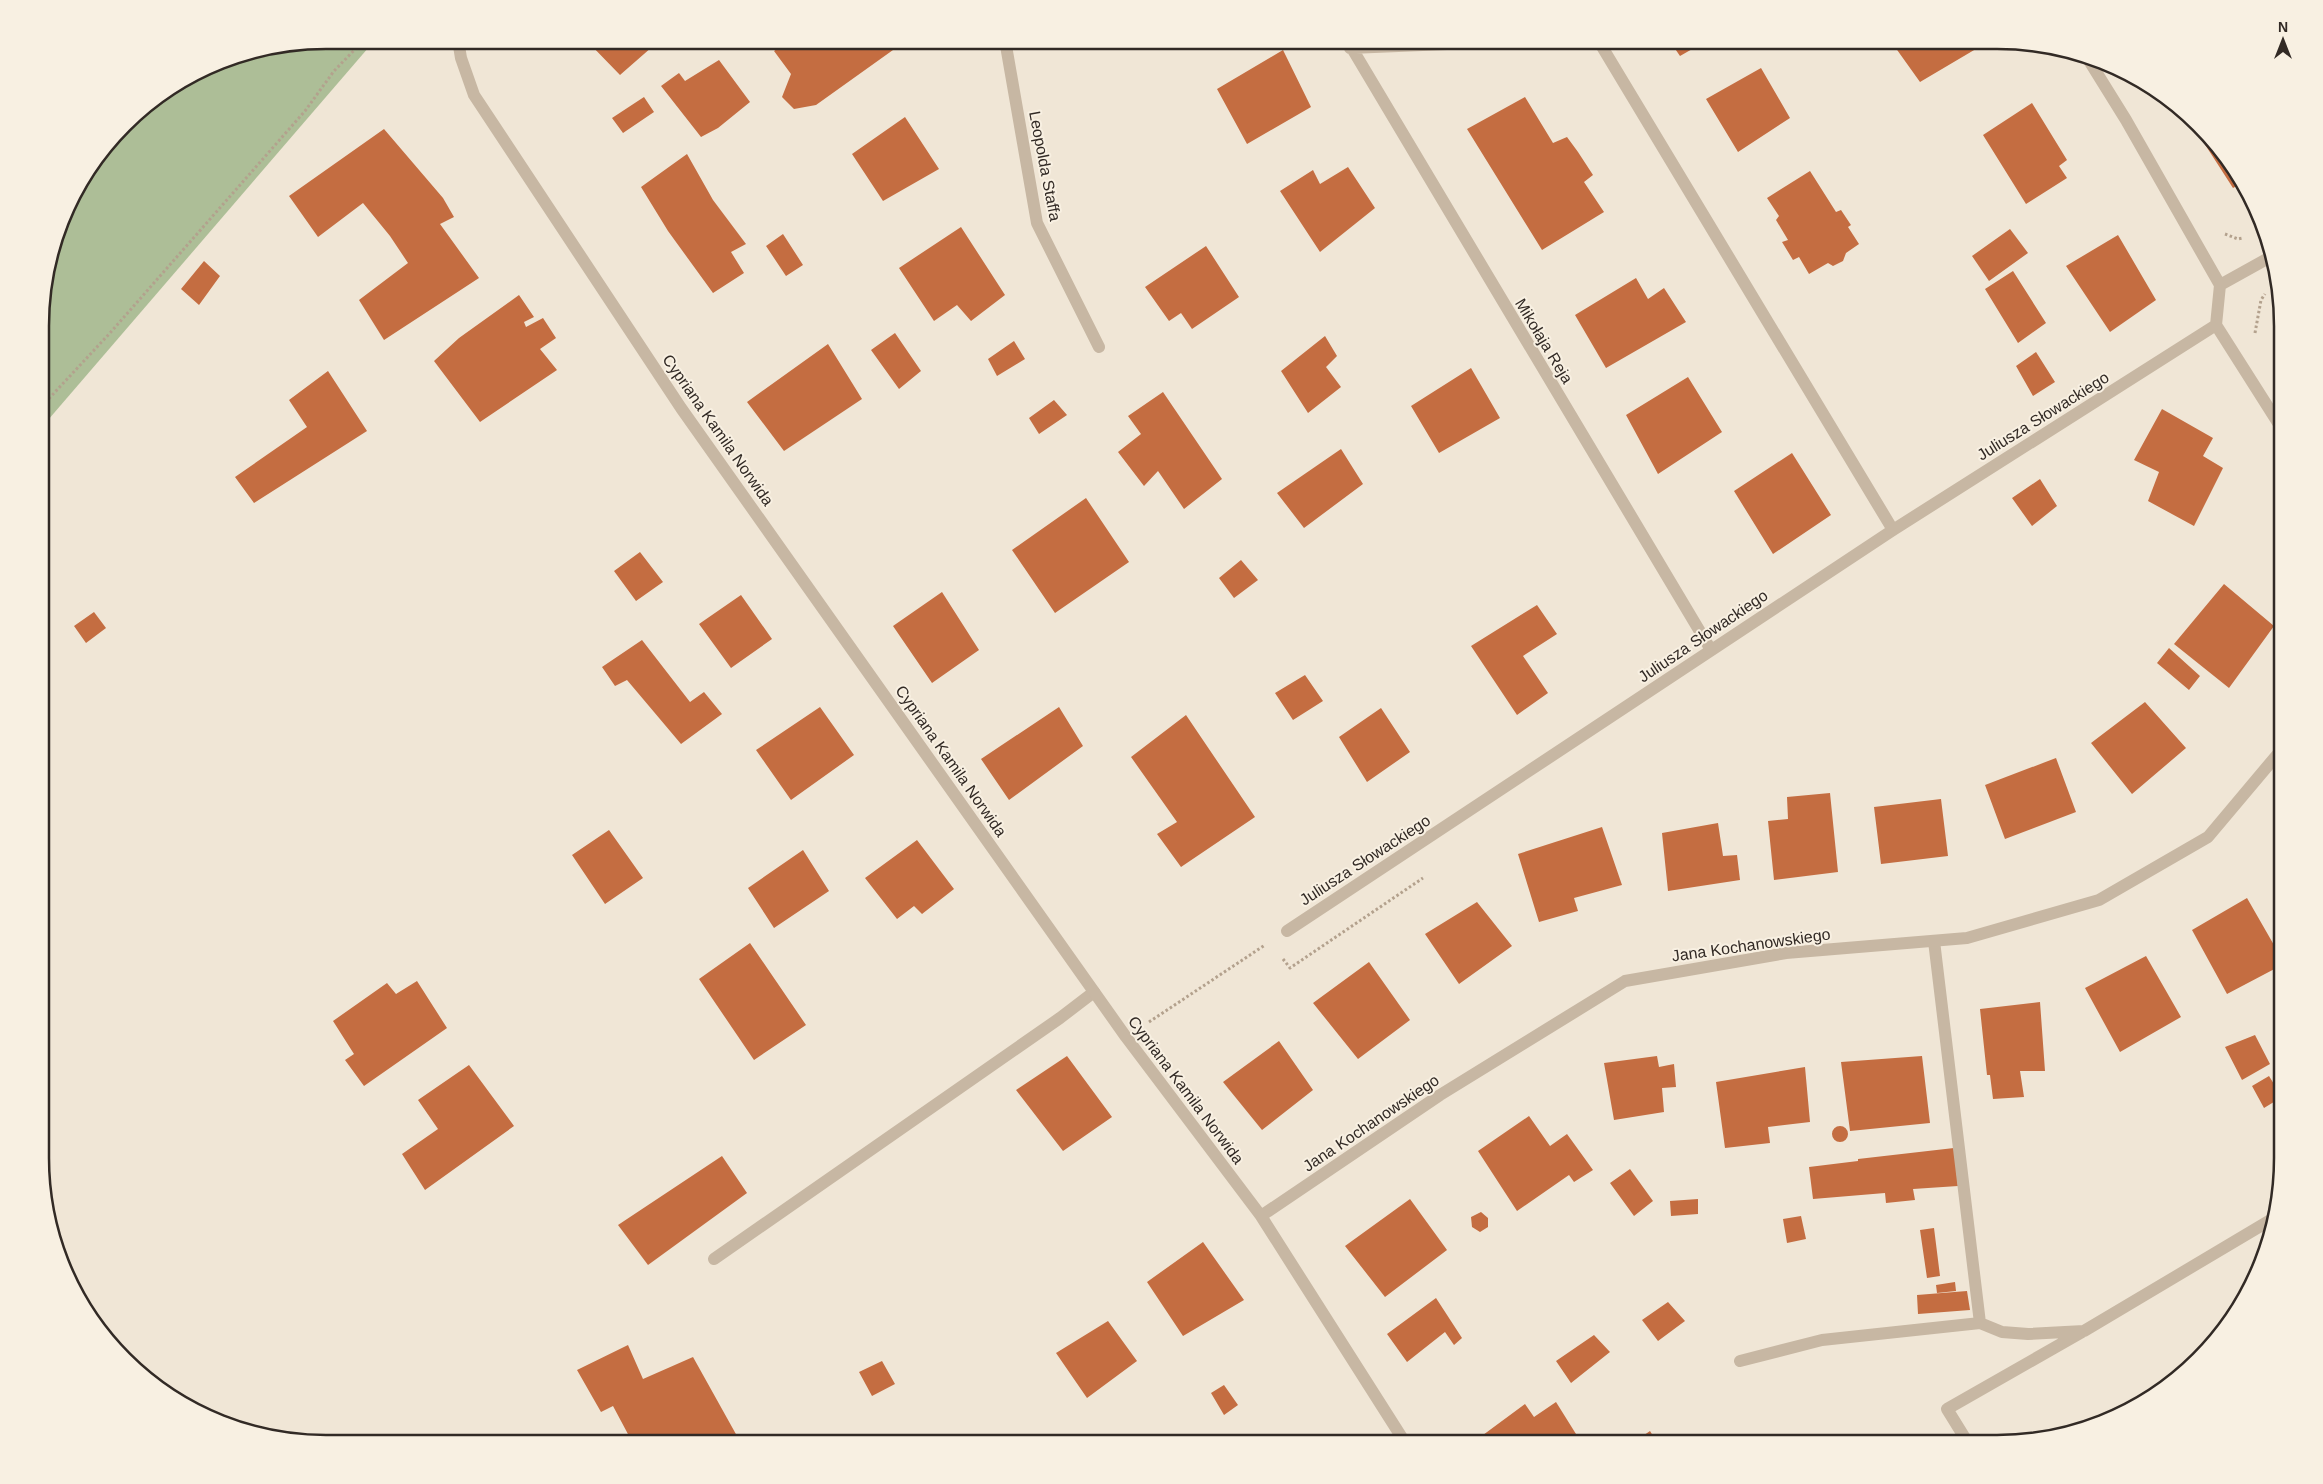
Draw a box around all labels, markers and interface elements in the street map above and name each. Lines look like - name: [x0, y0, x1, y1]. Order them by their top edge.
- north arrow: [2258, 15, 2308, 65]
- text: N: [2278, 19, 2288, 35]
- street label: Leopolda Staffa: [1026, 109, 1064, 223]
- street label: Mikołaja Reja: [1512, 295, 1576, 387]
- street label: Cypriana Kamila Norwida: [659, 351, 777, 509]
- street label: Juliusza Słowackiego: [1974, 368, 2112, 464]
- street label: Juliusza Słowackiego: [1635, 586, 1771, 686]
- street label: Cypriana Kamila Norwida: [892, 682, 1010, 840]
- street label: Juliusza Słowackiego: [1297, 811, 1433, 909]
- street label: Jana Kochanowskiego: [1671, 925, 1832, 965]
- street label: Cypriana Kamila Norwida: [1125, 1013, 1247, 1167]
- street label: Jana Kochanowskiego: [1300, 1071, 1442, 1175]

